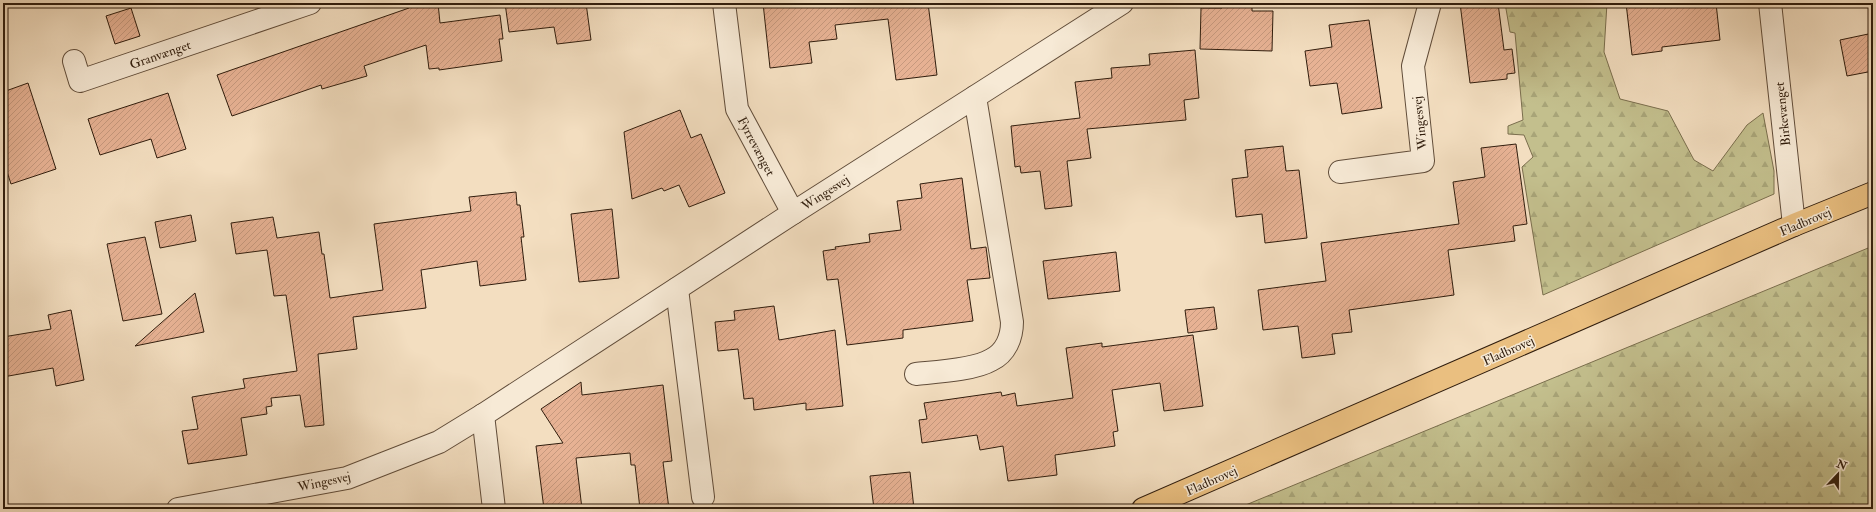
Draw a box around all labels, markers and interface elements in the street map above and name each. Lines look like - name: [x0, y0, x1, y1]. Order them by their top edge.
- street label: Granvænget: [128, 37, 193, 73]
- street label: Birkevænget: [1772, 81, 1794, 147]
- street label: Wingesvej: [1409, 95, 1431, 151]
- street label: Fyrrevænget: [733, 114, 778, 179]
- street label: Wingesvej: [798, 172, 852, 215]
- street label: Fladbrovej: [1777, 204, 1834, 240]
- street label: Fladbrovej: [1480, 333, 1537, 369]
- north arrow: [1818, 454, 1858, 494]
- text: N: [1834, 457, 1850, 473]
- street label: Fladbrovej: [1183, 463, 1240, 499]
- street label: Wingesvej: [295, 469, 352, 496]

